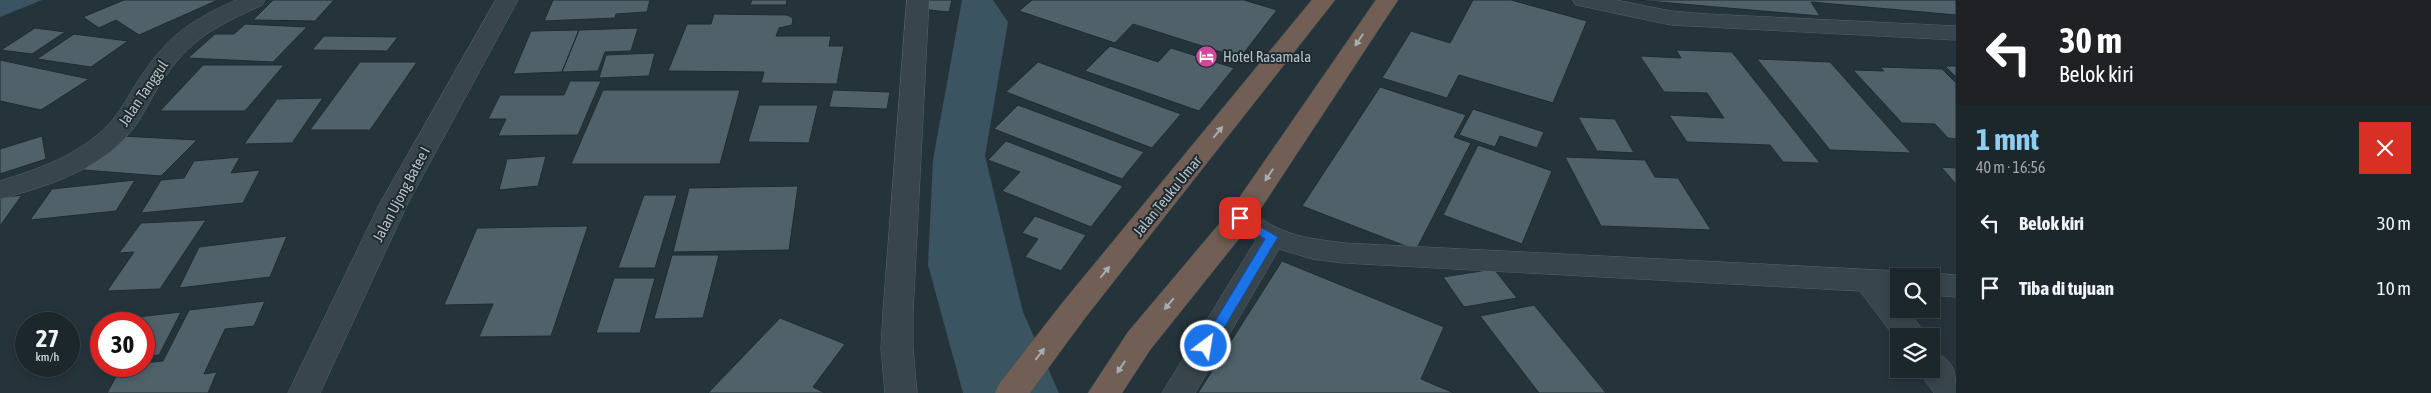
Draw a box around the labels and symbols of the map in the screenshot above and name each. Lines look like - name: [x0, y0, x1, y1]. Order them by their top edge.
- one-way arrow: [1355, 34, 1364, 47]
- hotel icon: Hotel Rasamala: [1195, 44, 1219, 68]
- place label: Hotel Rasamala: [1223, 48, 1311, 65]
- street label: Jalan Tanggul: [115, 57, 171, 129]
- one-way arrow: [1212, 126, 1223, 139]
- street label: Jalan Ujong Batee I: [369, 144, 433, 244]
- street label: Jalan Teuku Umar: [1129, 152, 1205, 240]
- one-way arrow: [1264, 169, 1274, 182]
- pin: [1219, 197, 1261, 239]
- one-way arrow: [1099, 266, 1110, 279]
- one-way arrow: [1164, 297, 1175, 310]
- speed limit sign: 30: [90, 312, 155, 377]
- position arrow: [1179, 319, 1231, 371]
- one-way arrow: [1035, 348, 1046, 361]
- one-way arrow: [1117, 360, 1126, 374]

